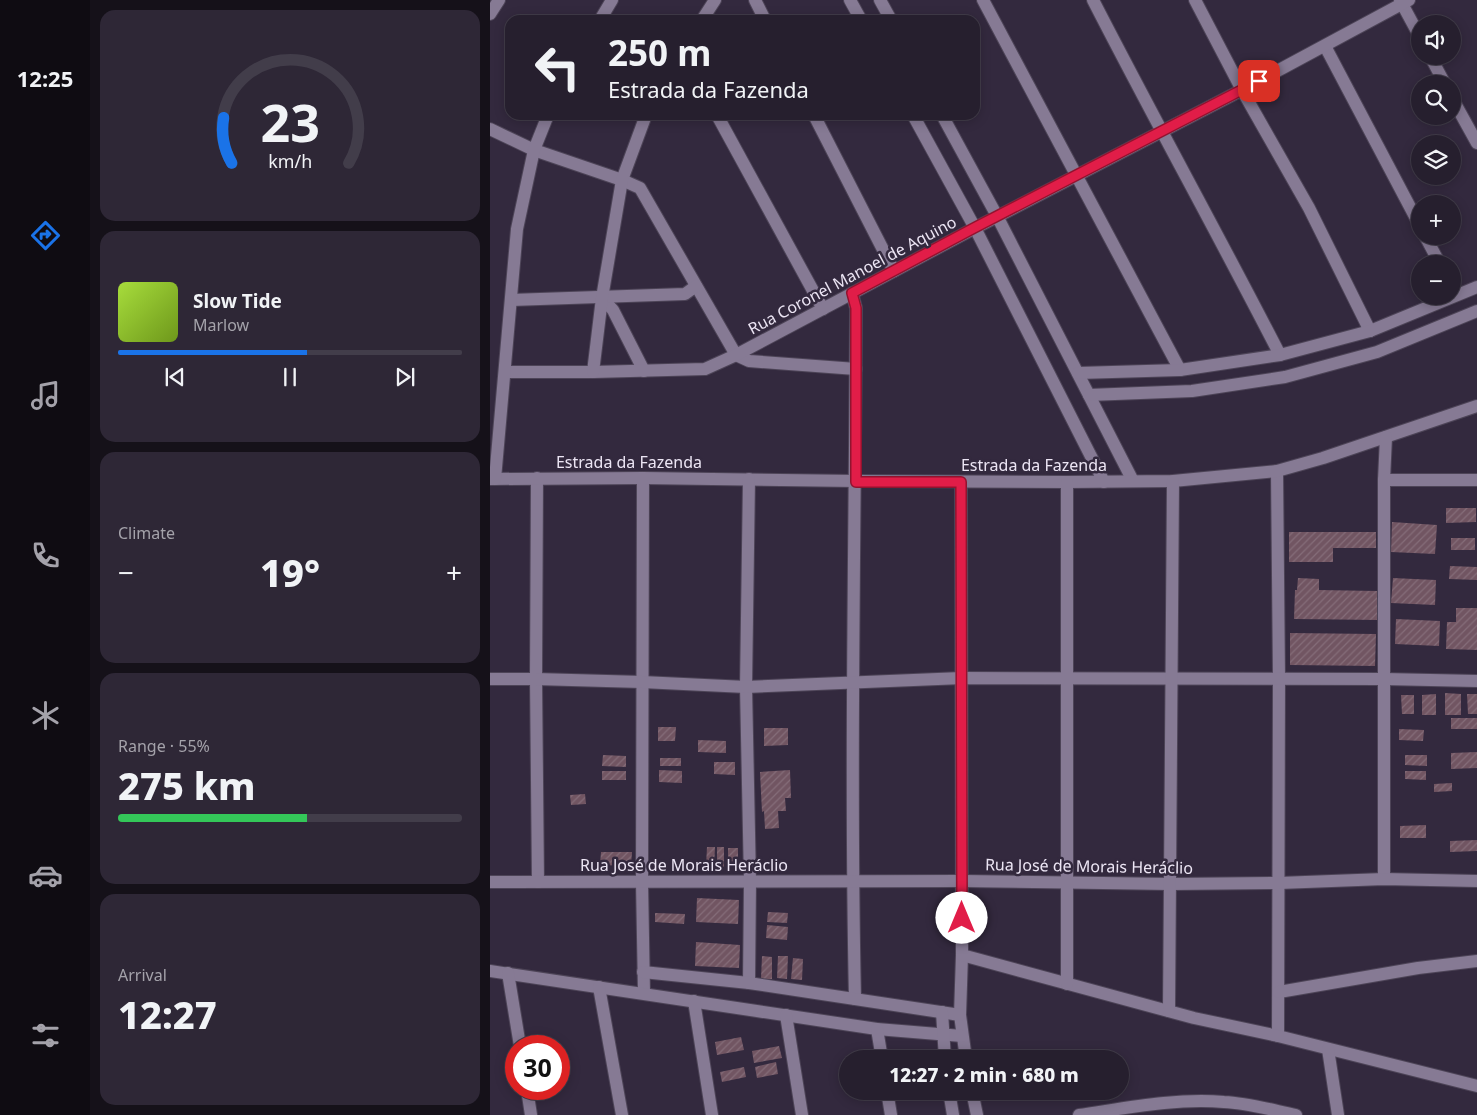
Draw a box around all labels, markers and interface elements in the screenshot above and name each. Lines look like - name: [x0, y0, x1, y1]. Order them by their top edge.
- map controls: [1411, 15, 1461, 305]
- button: sound: [1411, 15, 1461, 65]
- text: 250 m: [608, 29, 711, 76]
- icon: left: [525, 35, 590, 100]
- pin: [1238, 60, 1280, 102]
- text: 12:25: [17, 63, 73, 93]
- icon: arrive: [1245, 67, 1273, 95]
- text: Estrada da Fazenda: [608, 74, 809, 104]
- button: search: [1411, 75, 1461, 125]
- text: 23: [260, 86, 320, 157]
- button: layers: [1411, 135, 1461, 185]
- text: km/h: [268, 149, 312, 173]
- button: +: [1411, 195, 1461, 245]
- street label: Rua Coronel Manoel de Aquino: [744, 211, 960, 339]
- icon: directions: [28, 218, 63, 253]
- button: −: [1411, 255, 1461, 305]
- text: Slow Tide: [193, 288, 282, 314]
- text: Marlow: [193, 314, 249, 336]
- icon: previous: [161, 363, 189, 391]
- icon: pause: [276, 363, 304, 391]
- icon: next: [391, 363, 419, 391]
- icon: music: [28, 378, 63, 413]
- street label: Estrada da Fazenda: [556, 451, 702, 473]
- street label: Estrada da Fazenda: [961, 454, 1107, 476]
- text: Climate: [118, 522, 175, 544]
- icon: phone: [28, 538, 63, 573]
- text: 19°: [260, 546, 320, 598]
- text: −: [118, 553, 134, 591]
- text: +: [446, 553, 462, 591]
- icon: climate: [28, 698, 63, 733]
- text: Range · 55%: [118, 735, 210, 757]
- text: 275 km: [118, 759, 256, 811]
- street label: Rua José de Morais Heráclio: [985, 853, 1193, 879]
- street label: Rua José de Morais Heráclio: [580, 854, 788, 876]
- icon: car: [28, 858, 63, 893]
- position arrow: [935, 891, 987, 943]
- text: Arrival: [118, 964, 167, 986]
- text: 12:27: [118, 988, 217, 1040]
- icon: filters: [28, 1018, 63, 1053]
- speed limit sign: 30: [505, 1035, 570, 1100]
- text: 12:27 · 2 min · 680 m: [889, 1062, 1079, 1088]

